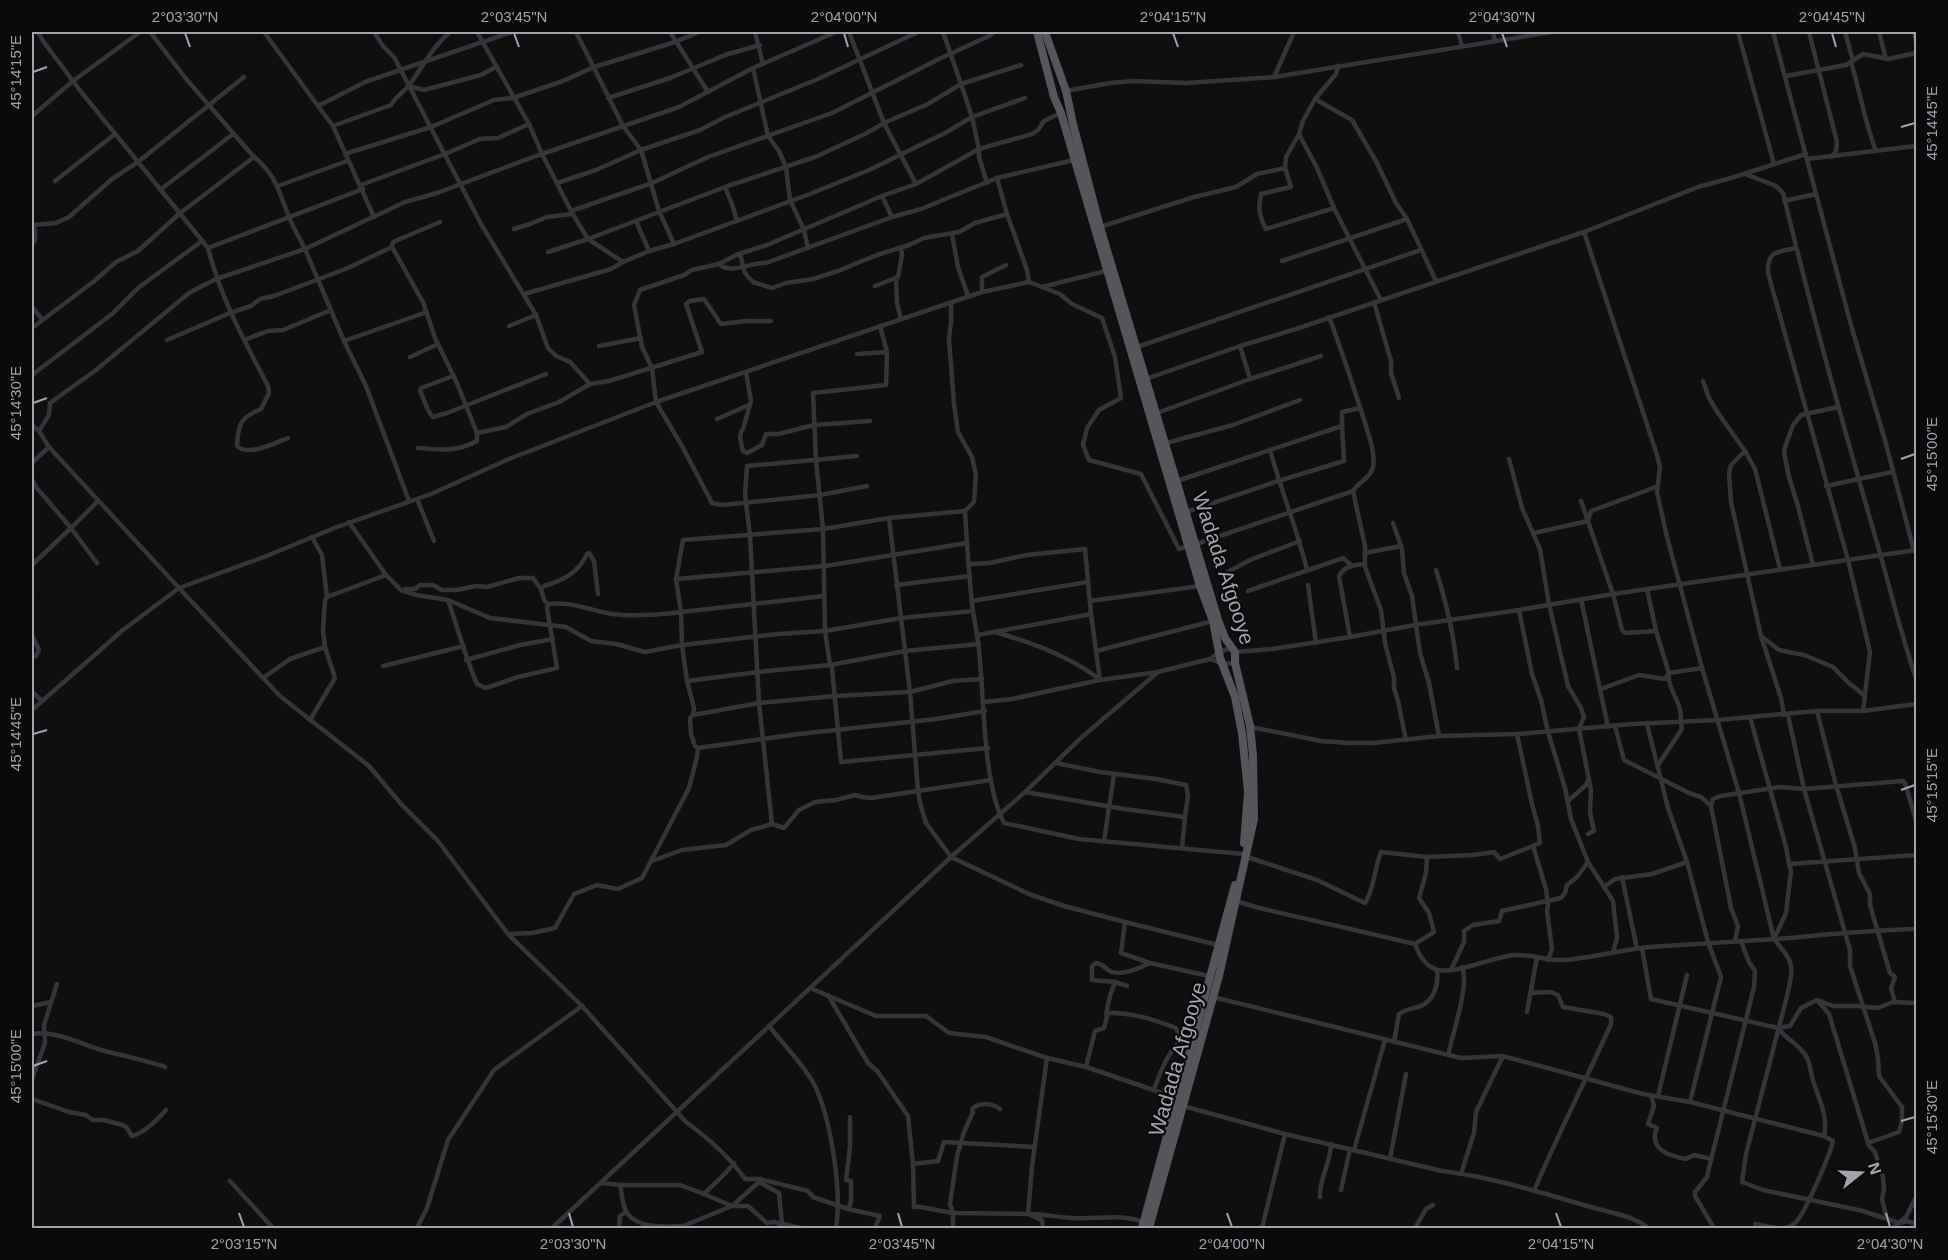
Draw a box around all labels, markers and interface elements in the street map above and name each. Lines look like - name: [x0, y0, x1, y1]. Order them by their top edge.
- text: 2°03'30"N: [152, 8, 218, 25]
- text: 2°03'45"N: [481, 8, 547, 25]
- text: 2°04'00"N: [811, 8, 877, 25]
- text: 2°04'15"N: [1140, 8, 1206, 25]
- text: 2°04'30"N: [1469, 8, 1535, 25]
- text: 2°04'45"N: [1799, 8, 1865, 25]
- text: 45°14'15"E: [7, 35, 24, 109]
- text: 45°14'45"E: [1923, 86, 1940, 160]
- text: 45°14'30"E: [7, 366, 24, 440]
- text: 45°15'00"E: [1923, 417, 1940, 491]
- street label: Wadada Afgooye: [1188, 489, 1260, 647]
- text: 45°14'45"E: [7, 697, 24, 771]
- text: 45°15'15"E: [1923, 748, 1940, 822]
- street label: Wadada Afgooye: [1144, 979, 1210, 1139]
- text: 45°15'00"E: [7, 1029, 24, 1103]
- text: 45°15'30"E: [1923, 1080, 1940, 1154]
- north arrow: [1831, 1143, 1891, 1203]
- text: N: [1865, 1160, 1885, 1177]
- text: 2°03'15"N: [211, 1235, 277, 1252]
- text: 2°03'30"N: [540, 1235, 606, 1252]
- text: 2°03'45"N: [869, 1235, 935, 1252]
- text: 2°04'00"N: [1199, 1235, 1265, 1252]
- text: 2°04'15"N: [1528, 1235, 1594, 1252]
- text: 2°04'30"N: [1857, 1235, 1923, 1252]

